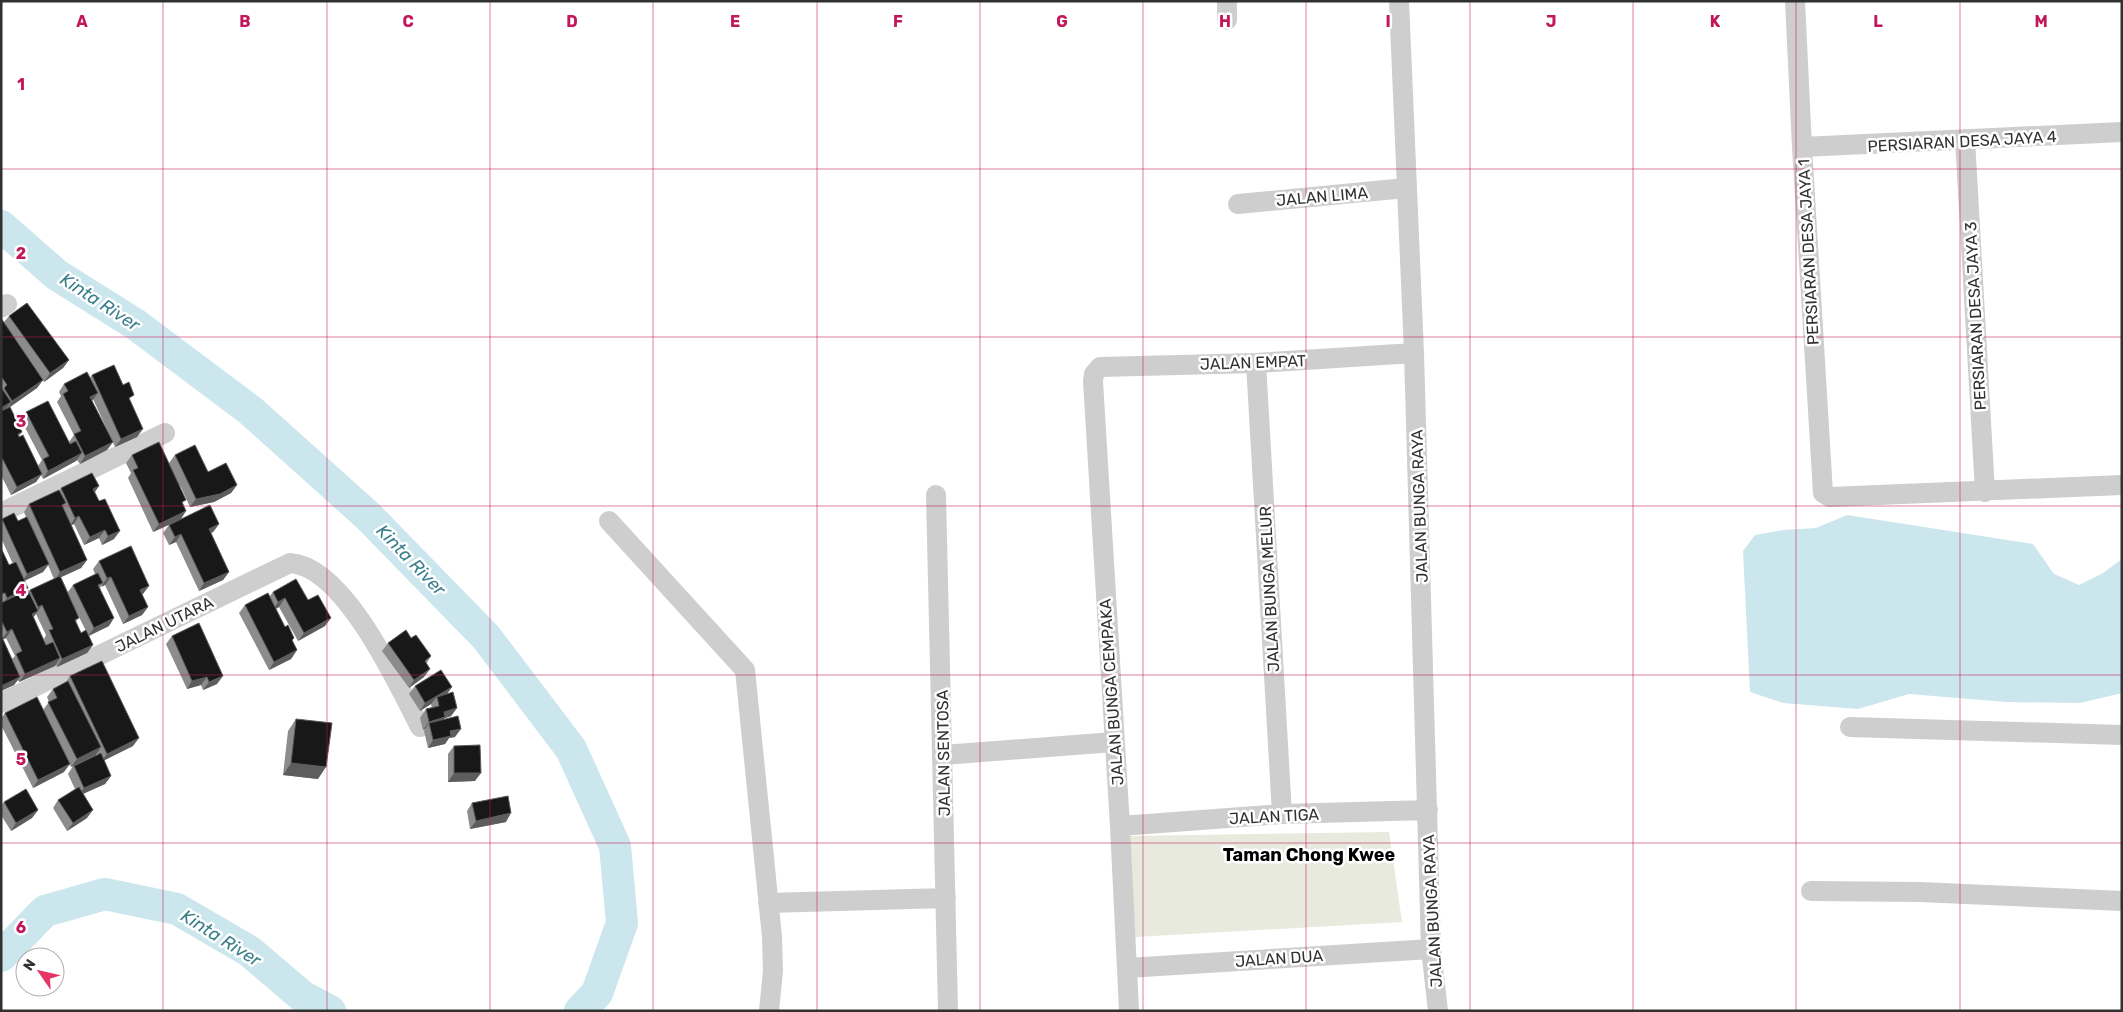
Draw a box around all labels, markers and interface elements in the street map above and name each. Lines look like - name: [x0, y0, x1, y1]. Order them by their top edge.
- text: A: [76, 12, 88, 31]
- text: B: [239, 12, 251, 31]
- text: C: [402, 12, 414, 31]
- text: D: [566, 12, 578, 31]
- text: E: [730, 12, 740, 31]
- text: F: [893, 12, 903, 31]
- text: G: [1056, 12, 1068, 31]
- text: H: [1219, 12, 1231, 31]
- text: I: [1385, 12, 1391, 31]
- text: J: [1546, 12, 1556, 31]
- text: K: [1710, 12, 1721, 31]
- text: L: [1873, 12, 1883, 31]
- text: M: [2034, 12, 2048, 31]
- text: 1: [17, 75, 25, 94]
- street label: PERSIARAN DESA JAYA 4: [1867, 127, 2057, 156]
- street label: PERSIARAN DESA JAYA 1: [1794, 158, 1823, 345]
- street label: JALAN LIMA: [1275, 183, 1369, 210]
- street label: PERSIARAN DESA JAYA 3: [1961, 221, 1990, 411]
- text: 2: [16, 244, 26, 263]
- water label: Kinta River: [56, 268, 145, 336]
- street label: JALAN EMPAT: [1200, 351, 1306, 374]
- text: 3: [16, 412, 26, 431]
- street label: JALAN BUNGA RAYA: [1407, 429, 1432, 583]
- street label: JALAN BUNGA MELUR: [1256, 506, 1283, 672]
- water label: Kinta River: [372, 520, 451, 601]
- text: 4: [16, 581, 27, 600]
- street label: JALAN UTARA: [112, 592, 217, 656]
- street label: JALAN BUNGA CEMPAKA: [1095, 598, 1128, 786]
- street label: JALAN SENTOSA: [933, 689, 954, 816]
- text: 5: [16, 750, 26, 769]
- street label: JALAN TIGA: [1229, 805, 1320, 828]
- street label: JALAN BUNGA RAYA: [1419, 834, 1446, 988]
- district label: Taman Chong Kwee: [1223, 844, 1396, 866]
- water label: Kinta River: [177, 905, 266, 972]
- text: 6: [16, 918, 26, 937]
- street label: JALAN DUA: [1234, 946, 1324, 971]
- north arrow: [15, 947, 65, 997]
- text: N: [20, 956, 40, 974]

